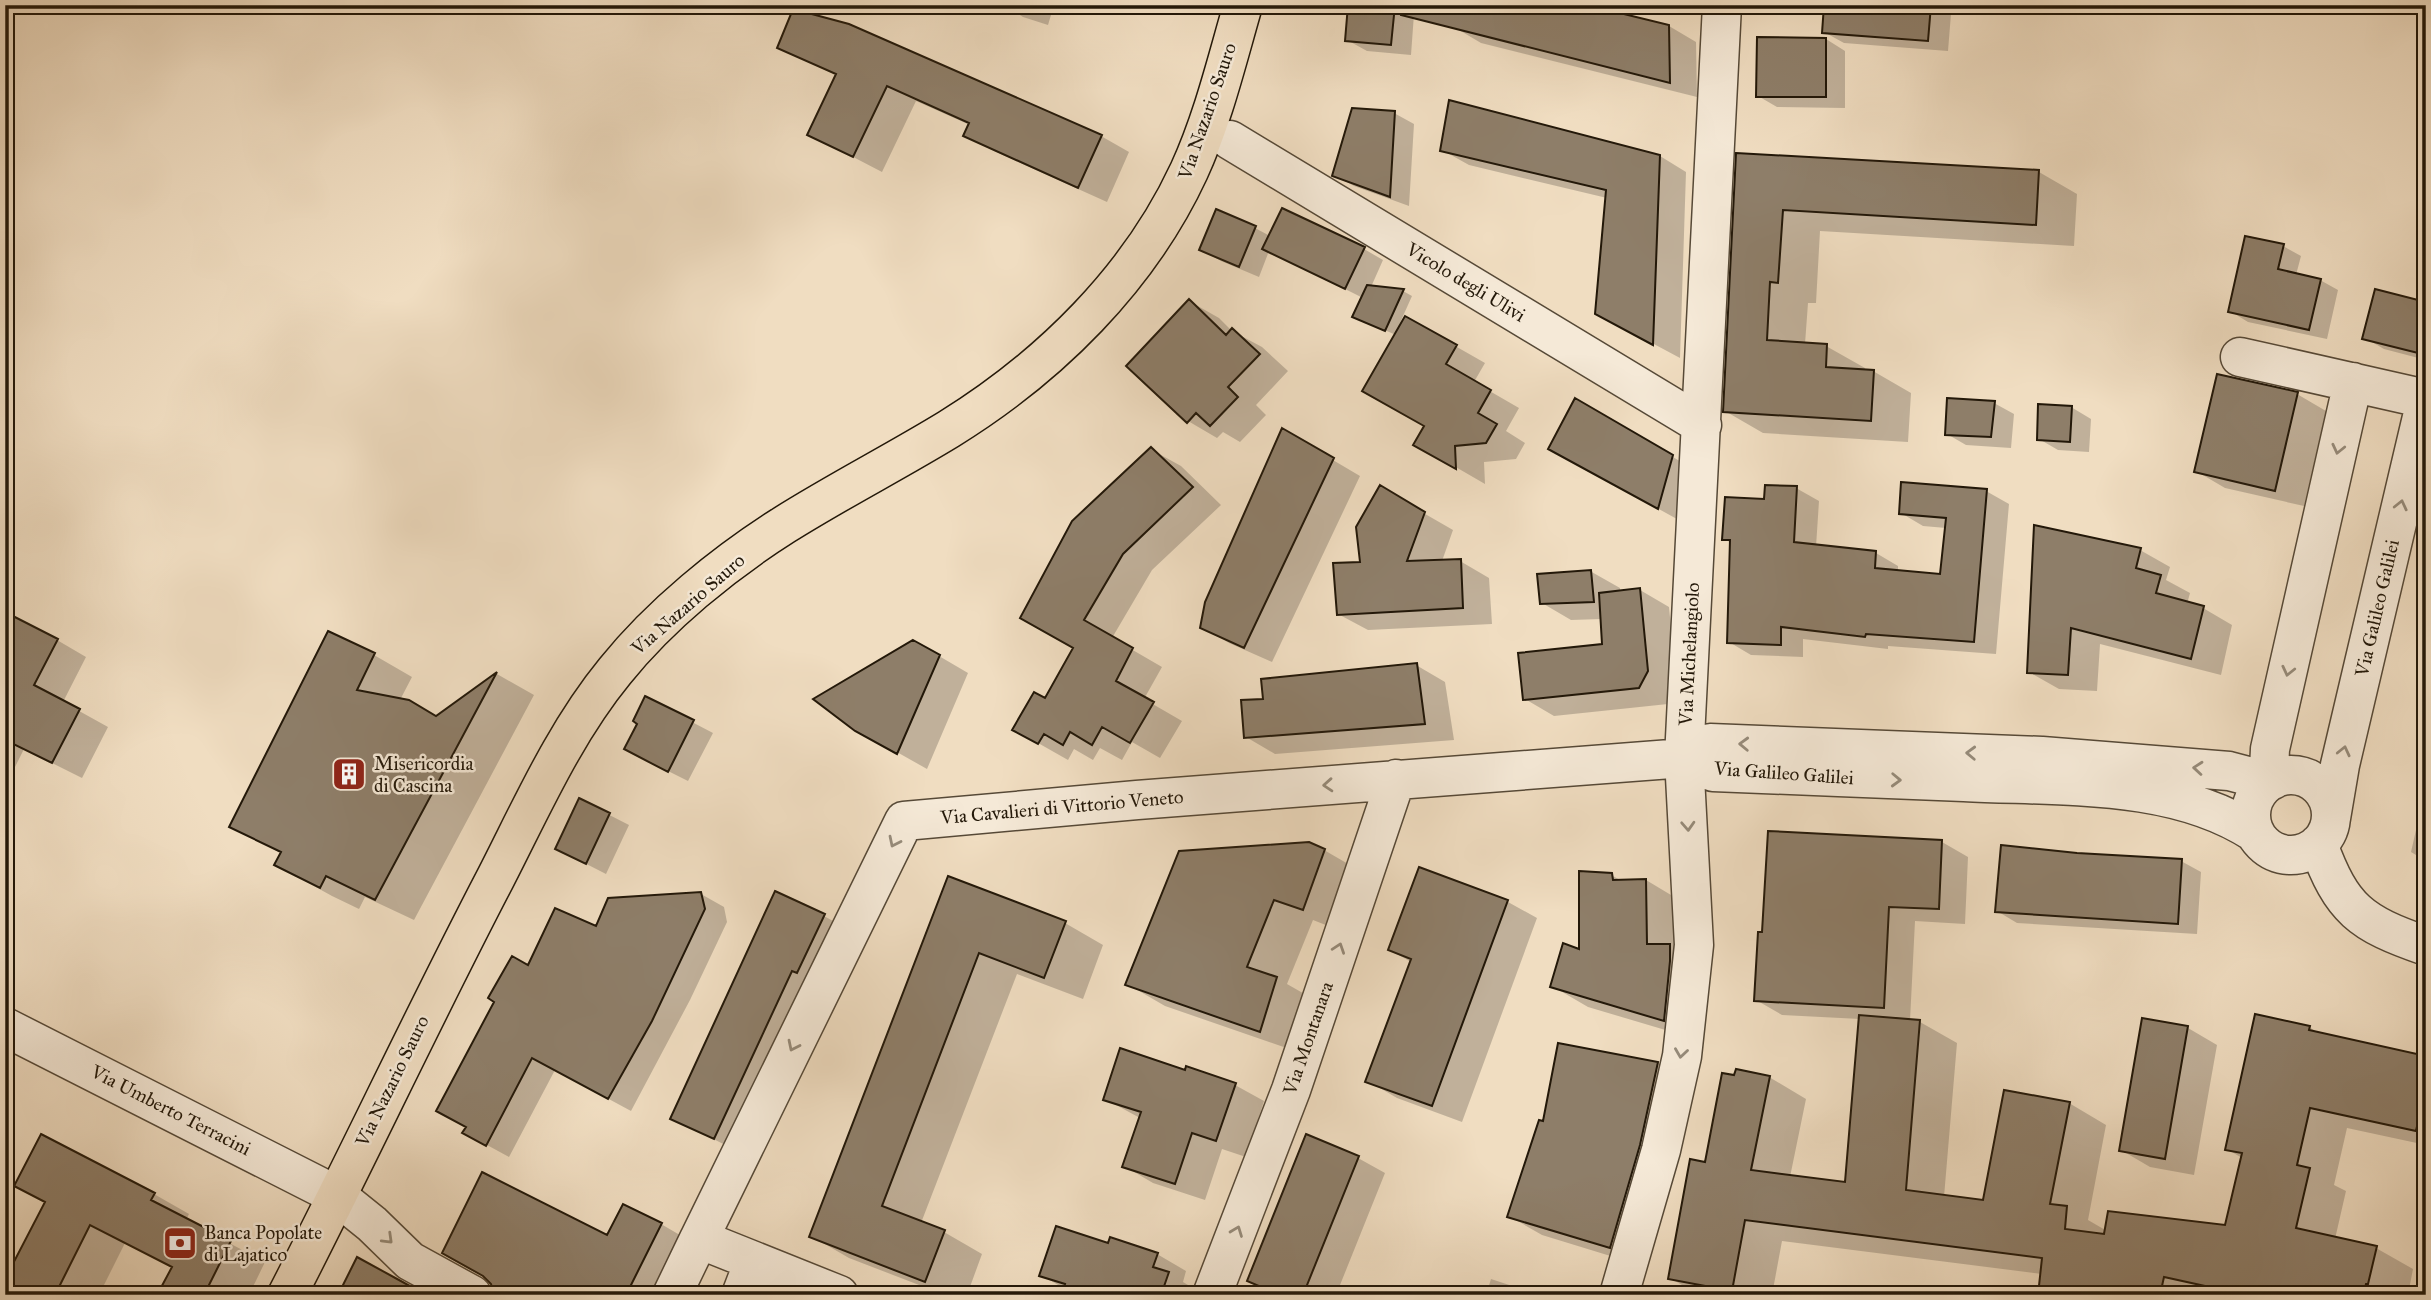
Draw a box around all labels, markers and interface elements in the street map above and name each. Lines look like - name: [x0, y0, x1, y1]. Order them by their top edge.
- street label: Via Nazario Sauro: [1173, 39, 1241, 183]
- street label: Vicolo degli Ulivi: [1401, 237, 1530, 328]
- one-way arrow: [2332, 443, 2346, 455]
- one-way arrow: [2393, 499, 2407, 511]
- street label: Via Galileo Galilei: [2350, 537, 2404, 680]
- street label: Via Nazario Sauro: [626, 548, 750, 660]
- street label: Via Michelangiolo: [1674, 581, 1705, 727]
- one-way arrow: [2282, 665, 2296, 677]
- one-way arrow: [1738, 737, 1749, 752]
- one-way arrow: [2336, 745, 2350, 757]
- one-way arrow: [1965, 746, 1976, 761]
- place label: Misericordia di Cascina: [374, 752, 474, 797]
- building icon: Misericordia di Cascina: [330, 755, 368, 793]
- street label: Via Galileo Galilei: [1712, 757, 1855, 789]
- one-way arrow: [2192, 761, 2203, 776]
- one-way arrow: [1891, 772, 1902, 787]
- one-way arrow: [1322, 777, 1333, 792]
- street label: Via Cavalieri di Vittorio Veneto: [939, 785, 1185, 829]
- one-way arrow: [1680, 821, 1695, 832]
- one-way arrow: [889, 835, 903, 847]
- one-way arrow: [1331, 942, 1345, 955]
- street label: Via Montanara: [1278, 978, 1338, 1098]
- street label: Via Nazario Sauro: [350, 1011, 434, 1151]
- one-way arrow: [788, 1039, 802, 1051]
- one-way arrow: [1674, 1047, 1689, 1059]
- street label: Via Umberto Terracini: [86, 1059, 255, 1160]
- place label: Banca Popolate di Lajatico: [204, 1221, 322, 1266]
- bank icon: Banca Popolate di Lajatico: [161, 1224, 199, 1262]
- one-way arrow: [1228, 1226, 1242, 1238]
- one-way arrow: [380, 1231, 393, 1244]

